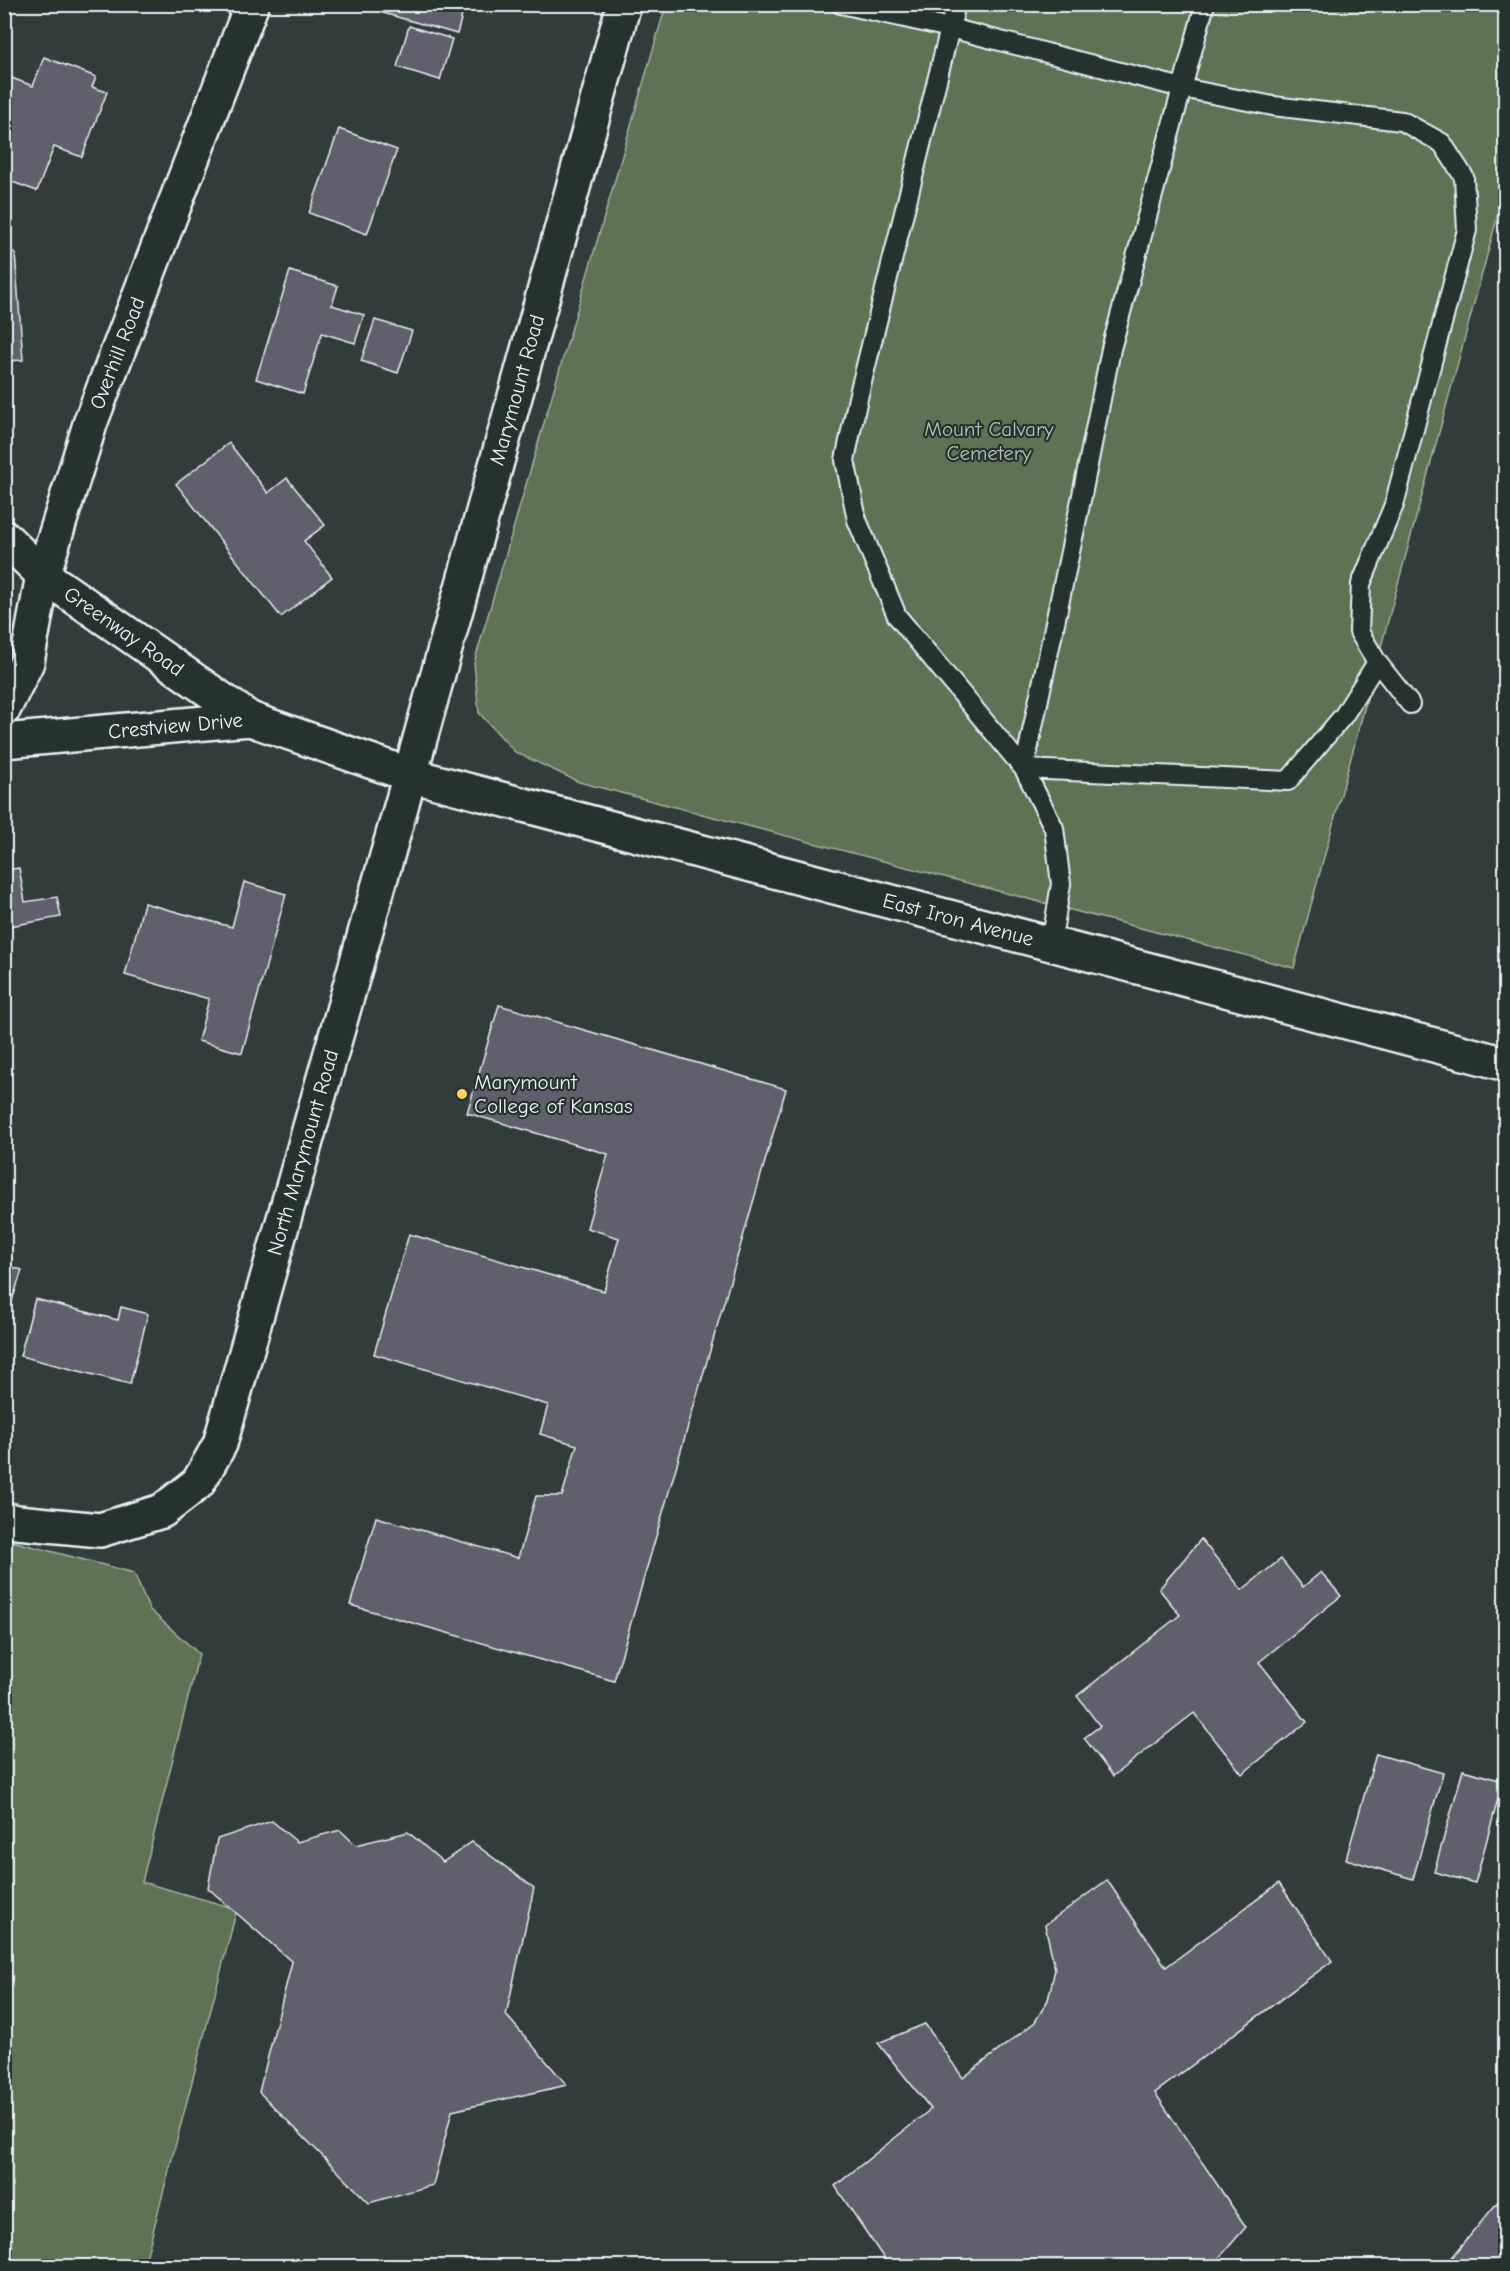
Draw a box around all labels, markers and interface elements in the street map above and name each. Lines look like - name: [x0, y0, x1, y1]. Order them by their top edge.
- street label: Overhill Road: [85, 294, 150, 413]
- street label: Marymount Road: [485, 312, 549, 468]
- park label: Mount Calvary Cemetery: [924, 417, 1054, 465]
- street label: Greenway Road: [59, 581, 188, 681]
- street label: Crestview Drive: [107, 708, 244, 744]
- street label: East Iron Avenue: [880, 888, 1036, 951]
- street label: North Marymount Road: [262, 1047, 343, 1258]
- place label: Marymount College of Kansas: [474, 1070, 633, 1118]
- marker: Marymount College of Kansas: [455, 1087, 469, 1101]

